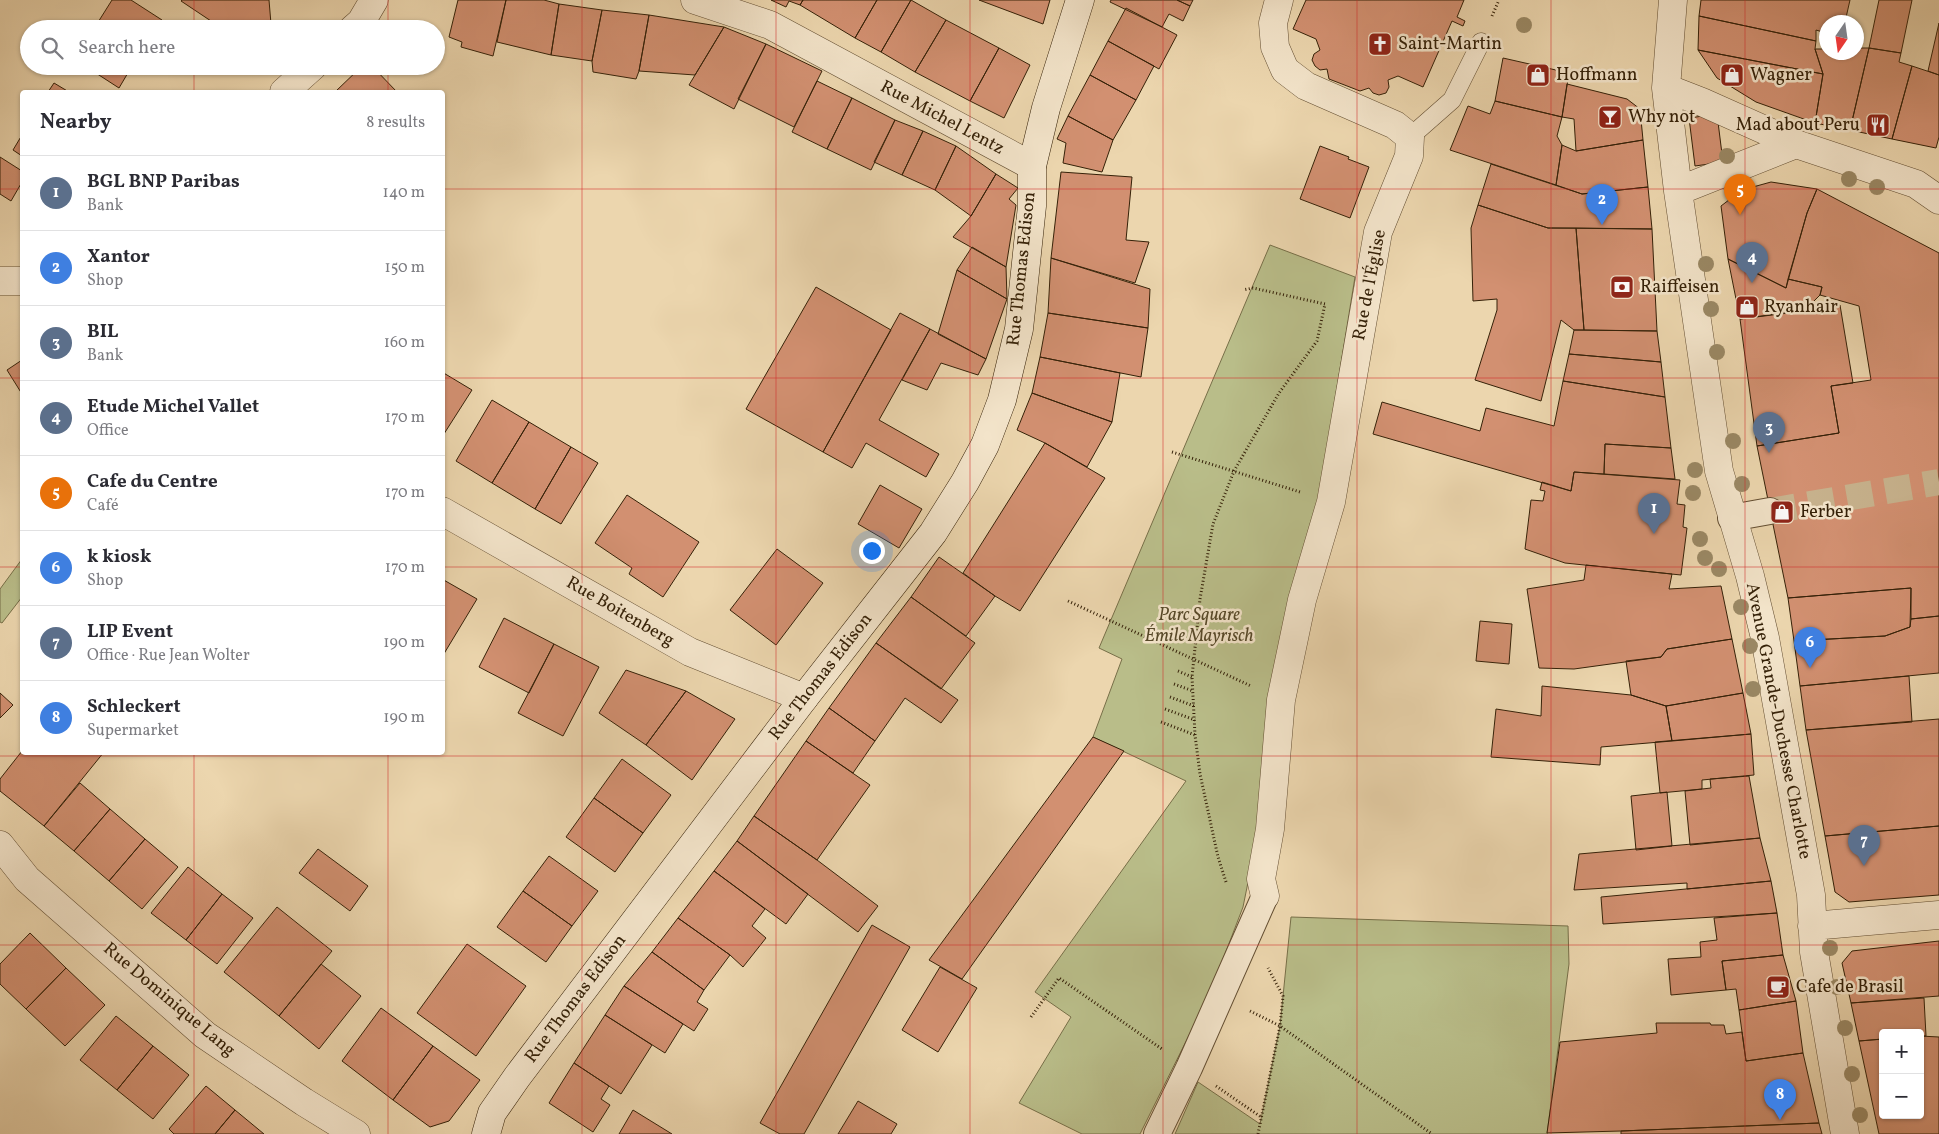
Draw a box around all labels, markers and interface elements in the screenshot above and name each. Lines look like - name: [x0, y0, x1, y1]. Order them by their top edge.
- north arrow: [1819, 15, 1864, 60]
- search box: [20, 20, 445, 75]
- church icon: Saint-Martin: [1367, 31, 1393, 57]
- place label: Saint-Martin: [1398, 32, 1502, 57]
- icon: search: [38, 34, 66, 62]
- text: Search here: [78, 35, 175, 61]
- shop icon: Hoffmann: [1525, 62, 1551, 88]
- shop icon: Wagner: [1719, 62, 1745, 88]
- place label: Hoffmann: [1556, 63, 1638, 88]
- place label: Wagner: [1750, 63, 1812, 88]
- street label: Rue Michel Lentz: [876, 75, 1008, 161]
- bar icon: Why not: [1597, 104, 1623, 130]
- place label: Why not: [1628, 105, 1695, 130]
- text: Nearby: [40, 108, 111, 137]
- text: 8 results: [366, 112, 425, 134]
- restaurant icon: Mad about Peru: [1865, 112, 1891, 138]
- place label: Mad about Peru: [1736, 113, 1860, 138]
- text: BGL BNP Paribas: [87, 169, 240, 195]
- pin: 5: [1724, 174, 1756, 215]
- text: 1: [53, 182, 59, 204]
- text: 140 m: [383, 182, 425, 204]
- pin: 2: [1586, 184, 1618, 225]
- street label: Rue Thomas Edison: [1001, 190, 1043, 347]
- text: Bank: [87, 195, 123, 217]
- street label: Rue de l'Église: [1347, 227, 1393, 343]
- pin: 4: [1736, 242, 1768, 283]
- text: Xantor: [87, 244, 150, 270]
- text: 2: [52, 257, 60, 279]
- text: 150 m: [384, 257, 425, 279]
- text: Shop: [87, 270, 123, 292]
- bank icon: Raiffeisen: [1609, 274, 1635, 300]
- place label: Raiffeisen: [1640, 275, 1720, 300]
- shop icon: Ryanhair: [1734, 294, 1760, 320]
- place label: Ryanhair: [1764, 295, 1838, 320]
- text: BIL: [87, 319, 118, 345]
- text: 3: [52, 332, 60, 354]
- text: 160 m: [384, 332, 425, 354]
- text: Bank: [87, 345, 123, 367]
- text: Etude Michel Vallet: [87, 394, 259, 420]
- text: 4: [51, 407, 61, 429]
- text: 170 m: [385, 407, 425, 429]
- pin: 3: [1753, 412, 1785, 453]
- text: Office: [87, 420, 129, 442]
- text: Cafe du Centre: [87, 469, 218, 495]
- text: 5: [52, 482, 60, 504]
- text: 170 m: [385, 482, 425, 504]
- pin: 1: [1638, 493, 1670, 534]
- text: Café: [87, 495, 118, 517]
- shop icon: Ferber: [1769, 499, 1795, 525]
- place label: Ferber: [1800, 500, 1852, 525]
- your location: [859, 538, 885, 564]
- text: k kiosk: [87, 544, 151, 570]
- text: 6: [52, 557, 60, 579]
- text: 170 m: [385, 557, 425, 579]
- text: Shop: [87, 570, 123, 592]
- street label: Rue Boitenberg: [561, 571, 679, 653]
- street label: Avenue Grande-Duchesse Charlotte: [1739, 581, 1817, 861]
- park label: Parc Square Émile Mayrisch: [1145, 603, 1254, 649]
- street label: Rue Thomas Edison: [763, 608, 879, 746]
- text: LIP Event: [87, 619, 173, 645]
- pin: 6: [1794, 627, 1826, 668]
- text: 7: [52, 632, 60, 654]
- text: 190 m: [383, 632, 425, 654]
- text: Office · Rue Jean Wolter: [87, 645, 250, 667]
- text: Schleckert: [87, 694, 181, 720]
- text: 8: [52, 707, 60, 729]
- text: 190 m: [383, 707, 425, 729]
- text: Supermarket: [87, 720, 179, 742]
- pin: 7: [1848, 825, 1880, 866]
- street label: Rue Thomas Edison: [519, 929, 633, 1068]
- street label: Rue Dominique Lang: [97, 937, 241, 1063]
- cafe icon: Cafe de Brasil: [1765, 974, 1791, 1000]
- place label: Cafe de Brasil: [1796, 975, 1904, 1000]
- map controls: [1879, 1029, 1924, 1119]
- button: +: [1879, 1029, 1924, 1074]
- button: −: [1879, 1074, 1924, 1119]
- pin: 8: [1764, 1079, 1796, 1120]

